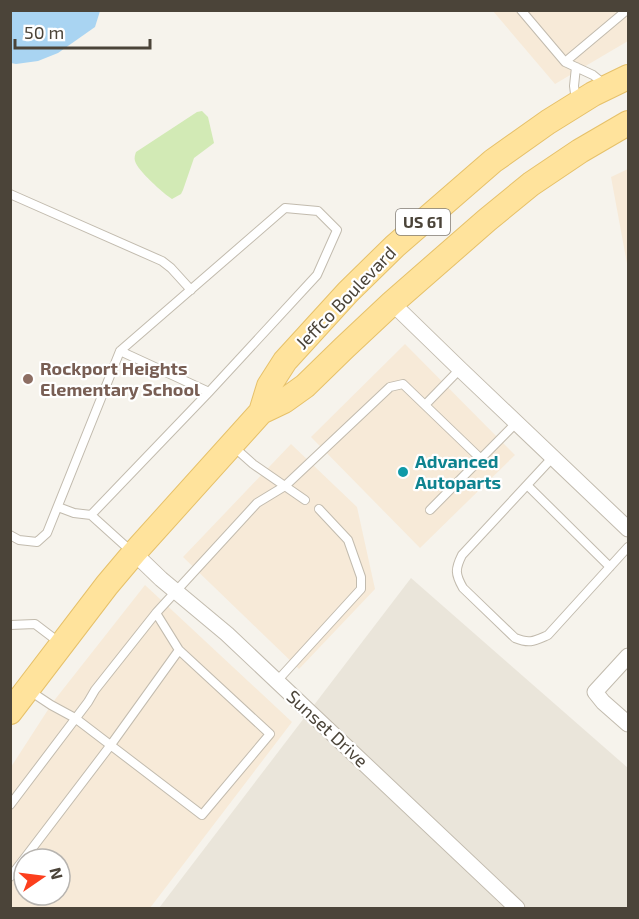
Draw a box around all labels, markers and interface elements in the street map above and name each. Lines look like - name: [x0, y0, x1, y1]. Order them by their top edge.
- scale bar: [15, 12, 150, 50]
- text: 50 m: [24, 21, 64, 43]
- road number: US 61: [396, 209, 450, 235]
- street label: Jeffco Boulevard: [291, 241, 400, 353]
- place label: Rockport Heights Elementary School: [40, 357, 200, 400]
- marker: Rockport Heights Elementary School: [21, 372, 35, 386]
- place label: Advanced Autoparts: [415, 450, 501, 493]
- marker: Advanced Autoparts: [396, 465, 410, 479]
- street label: Sunset Drive: [282, 685, 373, 772]
- north arrow: [12, 847, 72, 907]
- text: N: [46, 865, 68, 881]

